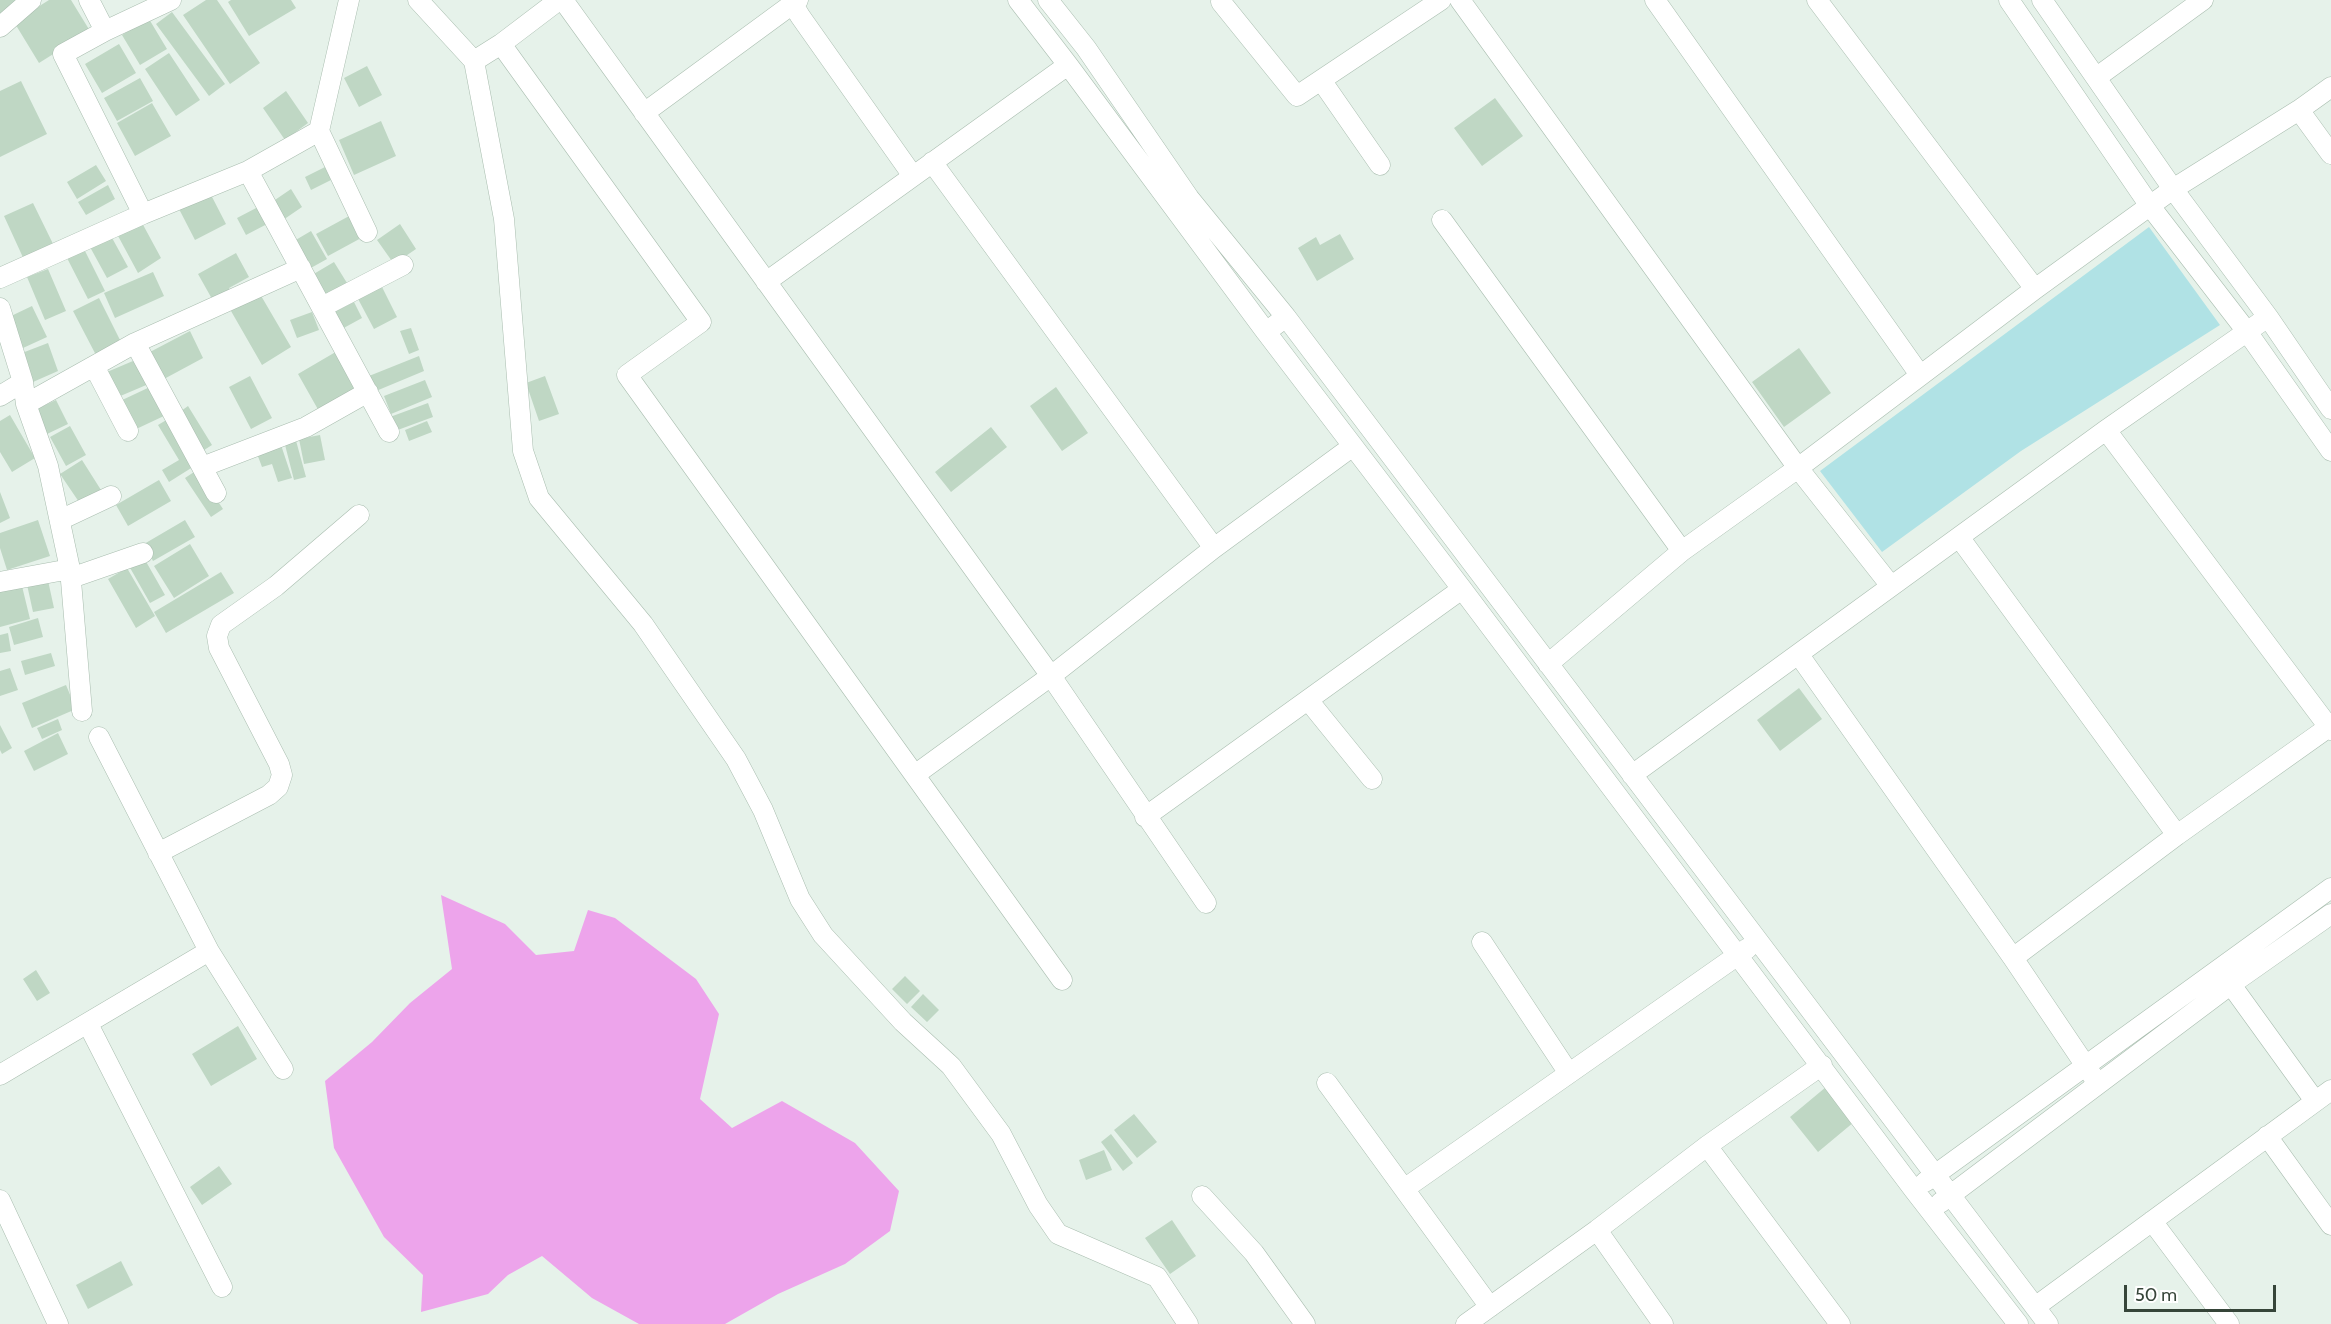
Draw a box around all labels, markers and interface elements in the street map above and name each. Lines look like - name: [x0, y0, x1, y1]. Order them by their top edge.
- scale bar: [2127, 1273, 2278, 1311]
- text: 50 m: [2135, 1284, 2177, 1306]

